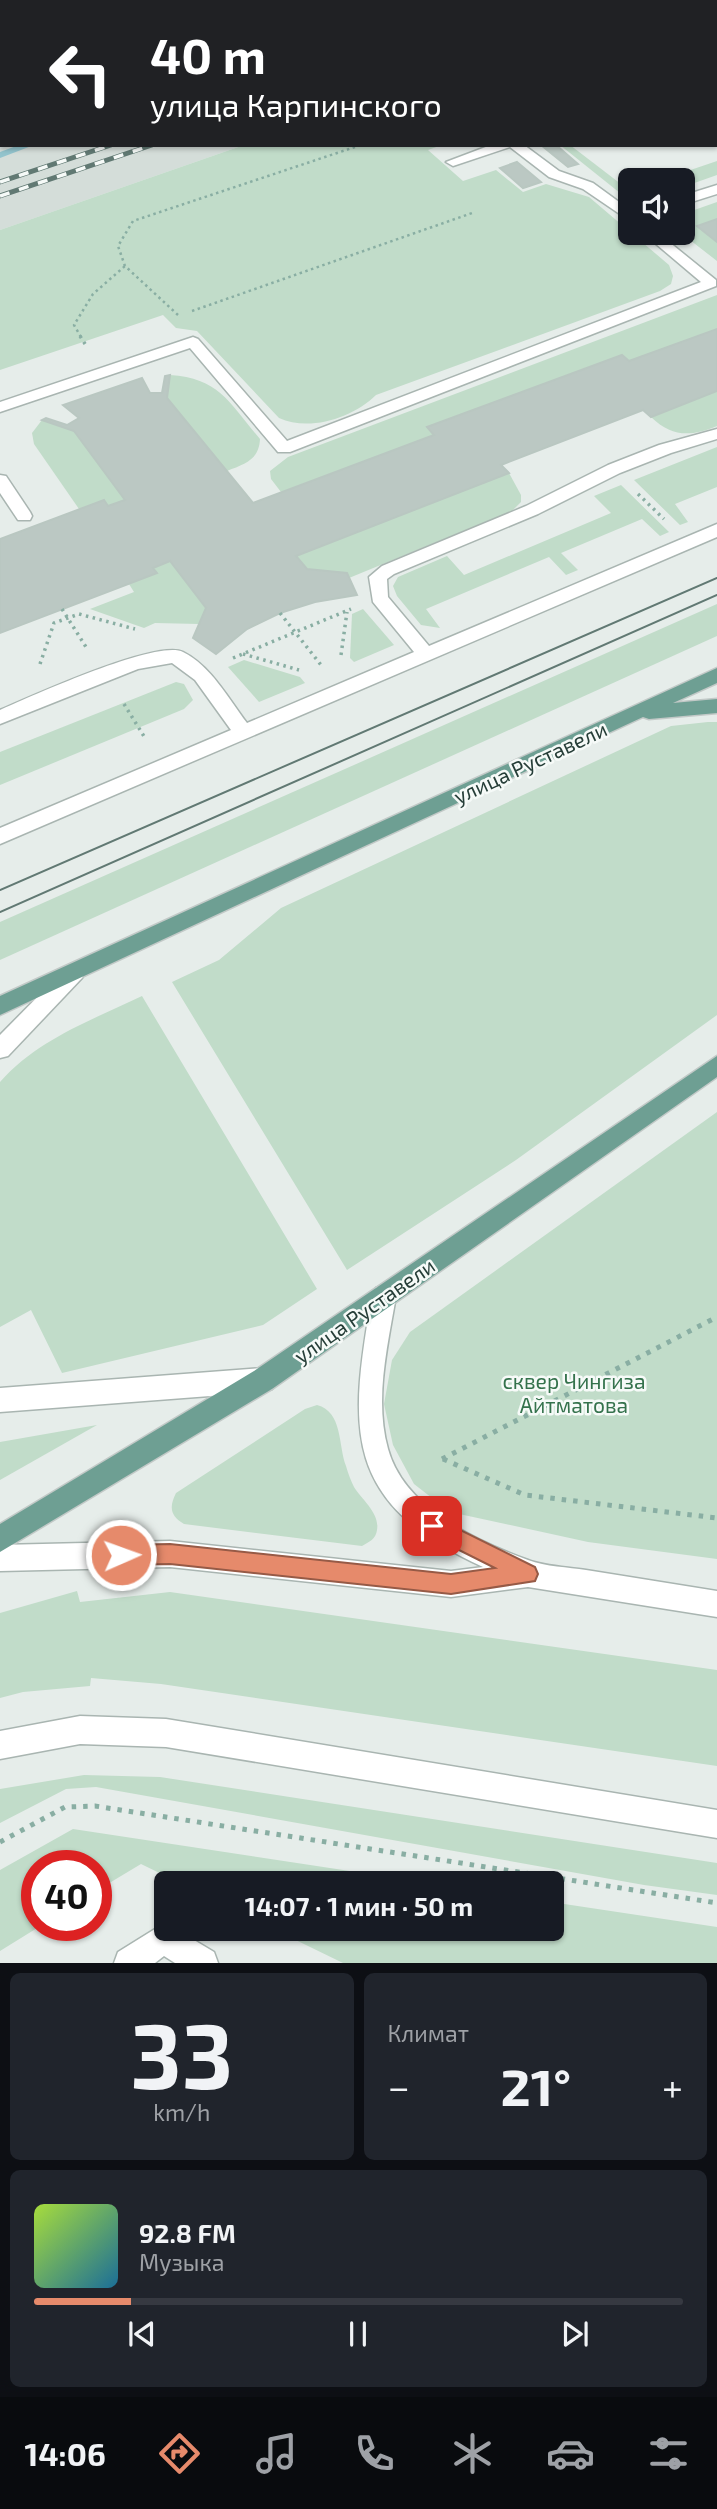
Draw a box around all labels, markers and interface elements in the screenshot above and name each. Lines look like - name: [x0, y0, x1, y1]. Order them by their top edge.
- text: 40 m: [150, 25, 266, 84]
- icon: left: [35, 28, 126, 119]
- text: улица Карпинского: [150, 85, 442, 123]
- map controls: [618, 168, 695, 245]
- button: sound: [618, 168, 695, 245]
- street label: улица Руставели: [449, 716, 611, 809]
- street label: улица Руставели: [289, 1252, 440, 1369]
- park label: сквер Чингиза Айтматова: [502, 1368, 646, 1417]
- pin: [402, 1496, 462, 1556]
- icon: arrive: [413, 1507, 451, 1545]
- position arrow: [84, 1518, 158, 1592]
- speed limit sign: 40: [21, 1850, 112, 1941]
- text: 14:07 · 1 мин · 50 m: [245, 1890, 473, 1921]
- text: 33: [130, 1998, 233, 2107]
- text: Климат: [388, 2019, 469, 2047]
- text: 21°: [501, 2054, 571, 2116]
- text: −: [388, 2063, 410, 2109]
- text: +: [662, 2063, 683, 2109]
- text: km/h: [153, 2098, 210, 2126]
- text: 92.8 FM: [139, 2217, 236, 2248]
- text: Музыка: [139, 2248, 224, 2276]
- icon: previous: [123, 2315, 161, 2353]
- icon: pause: [339, 2315, 377, 2353]
- icon: next: [556, 2315, 594, 2353]
- icon: directions: [155, 2429, 204, 2478]
- icon: music: [252, 2429, 301, 2478]
- icon: phone: [350, 2429, 399, 2478]
- icon: climate: [448, 2429, 497, 2478]
- icon: car: [546, 2429, 595, 2478]
- icon: filters: [644, 2429, 693, 2478]
- text: 14:06: [24, 2434, 106, 2472]

